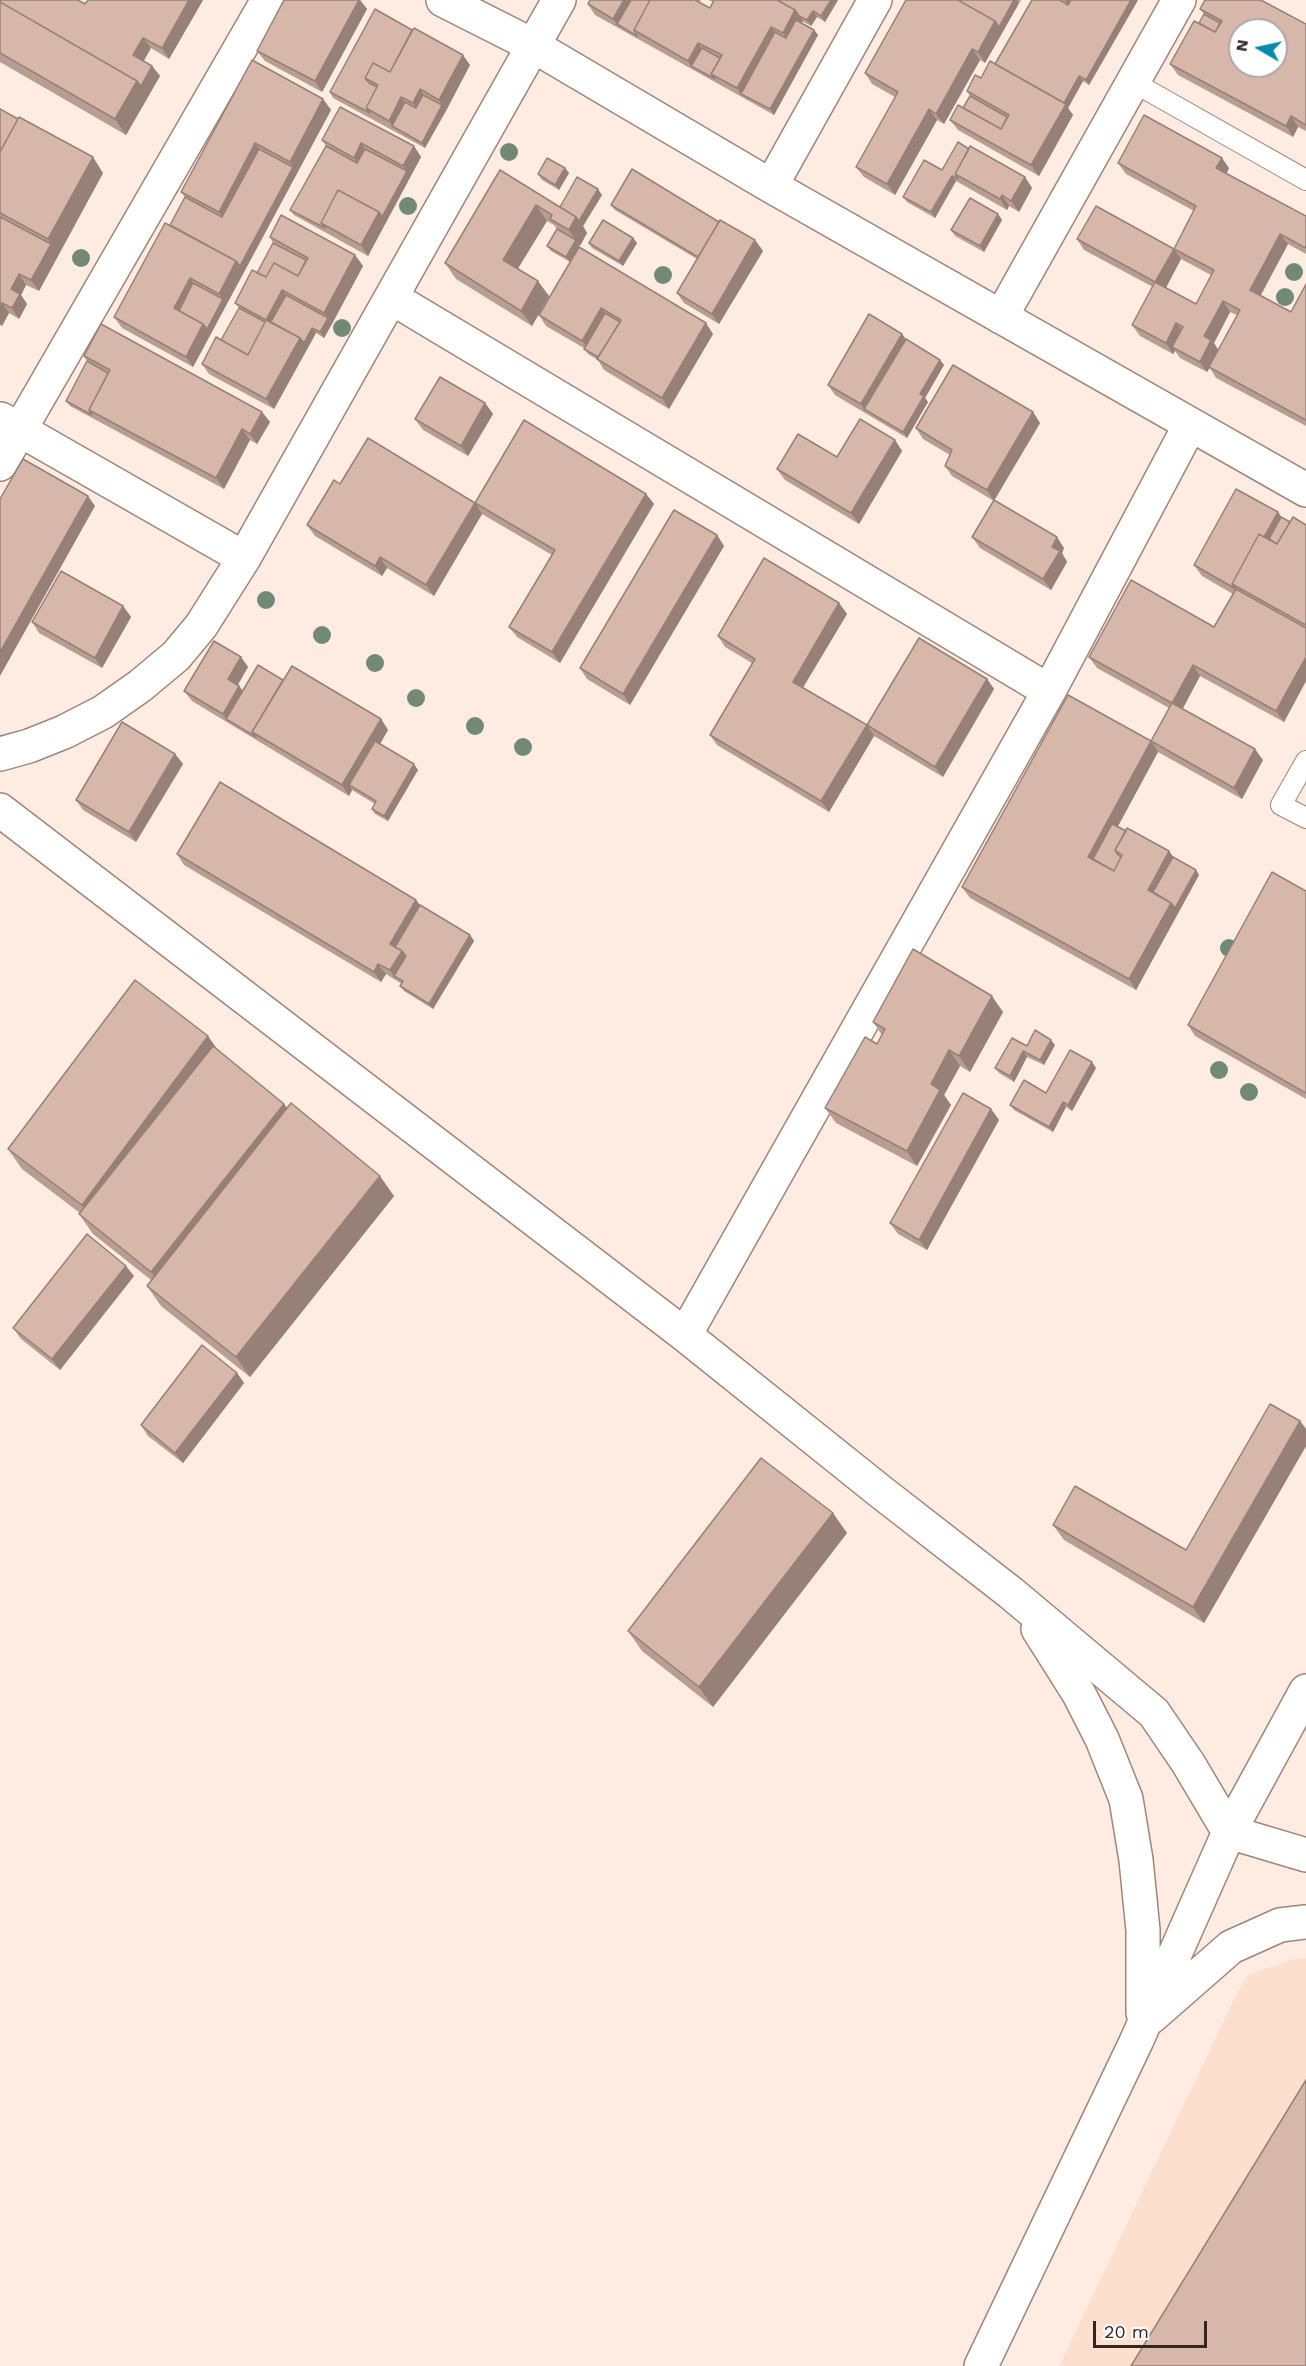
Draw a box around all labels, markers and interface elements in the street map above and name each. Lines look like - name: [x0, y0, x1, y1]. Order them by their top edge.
- north arrow: [1228, 18, 1288, 78]
- text: N: [1231, 38, 1252, 53]
- scale bar: [1096, 2309, 1210, 2347]
- text: 20 m: [1104, 2321, 1149, 2342]

